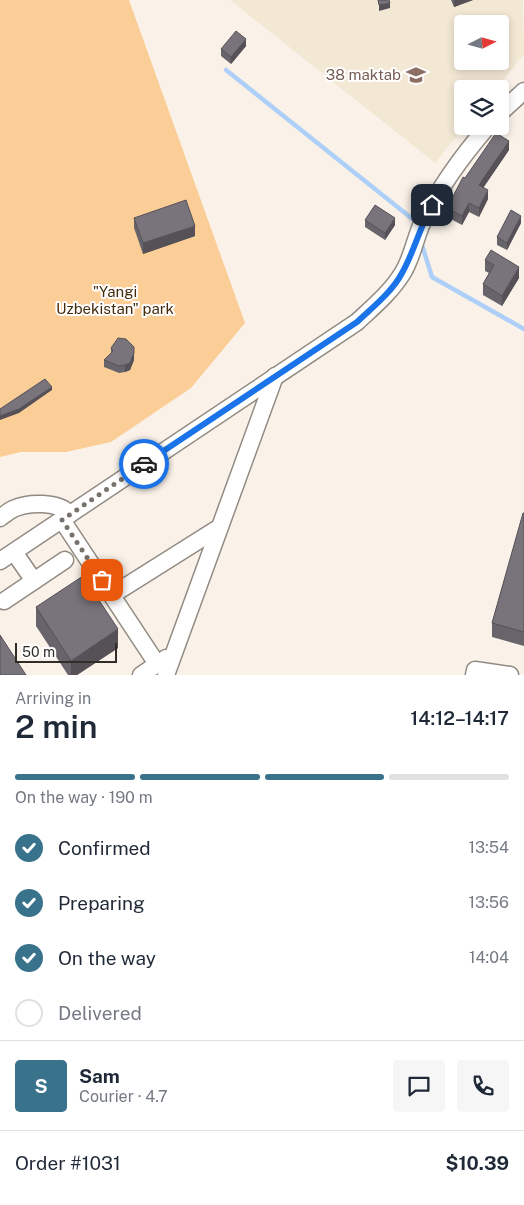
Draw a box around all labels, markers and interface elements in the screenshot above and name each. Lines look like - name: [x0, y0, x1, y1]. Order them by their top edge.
- north arrow: [454, 15, 509, 70]
- map controls: [454, 15, 509, 135]
- school or university icon: 38 maktab: [405, 64, 427, 86]
- place label: 38 maktab: [326, 66, 401, 83]
- button: layers: [454, 80, 509, 135]
- pin: [411, 184, 453, 226]
- icon: home: [418, 191, 446, 219]
- park label: "Yangi Uzbekistan" park: [56, 283, 174, 317]
- courier: [119, 439, 169, 489]
- icon: car: [130, 450, 158, 478]
- pin: [81, 559, 123, 601]
- icon: bag: [88, 566, 116, 594]
- scale bar: [15, 640, 118, 663]
- text: 50 m: [22, 644, 55, 660]
- text: Arriving in: [15, 689, 91, 708]
- text: 14:12–14:17: [410, 707, 509, 729]
- text: 2 min: [15, 708, 98, 745]
- text: On the way · 190 m: [15, 788, 153, 807]
- icon: check: [15, 834, 43, 862]
- text: Confirmed: [58, 837, 151, 859]
- text: 13:54: [468, 838, 509, 857]
- icon: check: [15, 889, 43, 917]
- text: Preparing: [58, 892, 145, 914]
- text: 13:56: [469, 893, 509, 912]
- icon: check: [15, 944, 43, 972]
- text: On the way: [58, 947, 156, 969]
- text: 14:04: [469, 948, 509, 967]
- text: Delivered: [58, 1002, 142, 1024]
- button: chat: [393, 1060, 445, 1112]
- button: phone: [457, 1060, 509, 1112]
- text: Sam: [79, 1065, 120, 1087]
- text: S: [34, 1075, 48, 1097]
- text: Courier · 4.7: [79, 1087, 168, 1106]
- text: Order #1031: [15, 1152, 121, 1174]
- text: $10.39: [445, 1152, 509, 1174]

